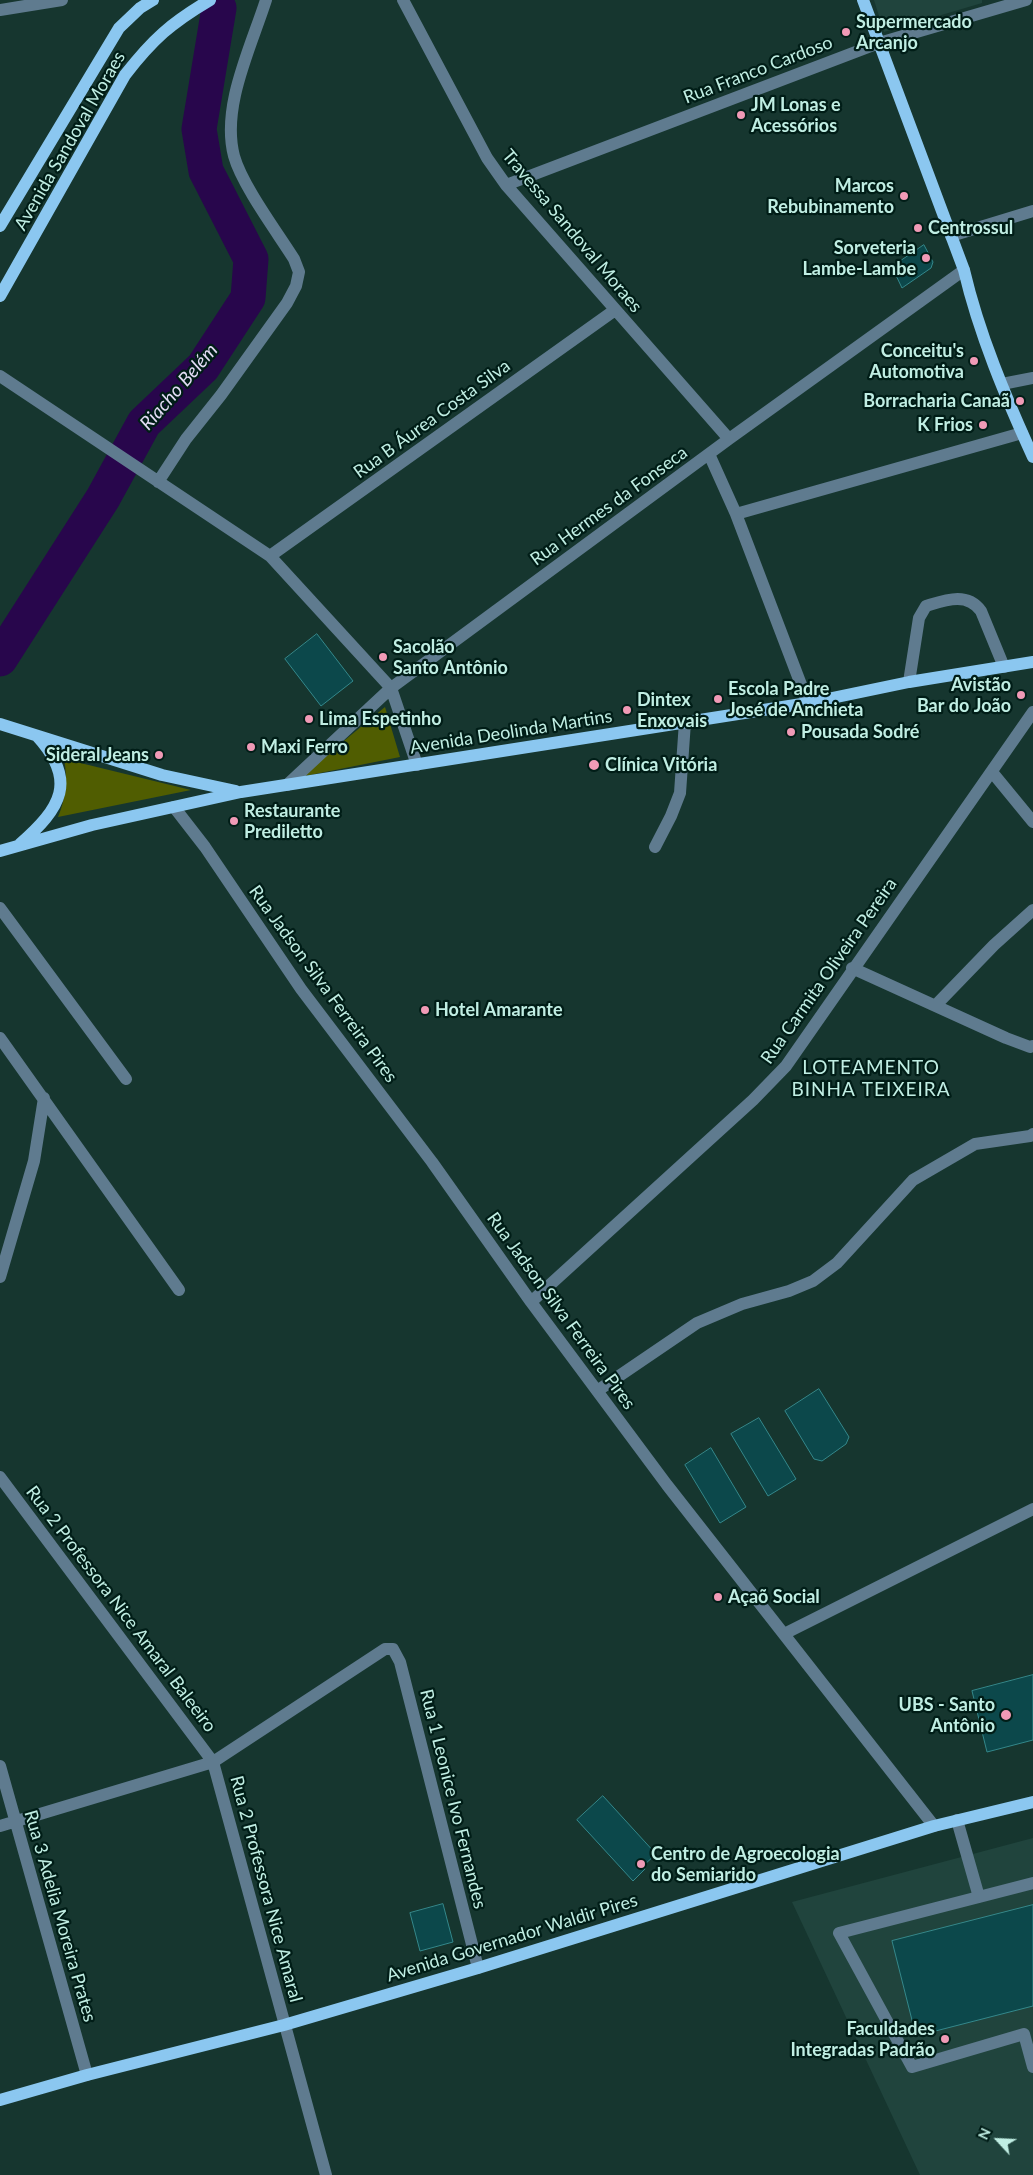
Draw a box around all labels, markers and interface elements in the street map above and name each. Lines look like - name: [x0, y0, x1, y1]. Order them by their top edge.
- place label: Supermercado Arcanjo: [856, 11, 972, 54]
- marker: Supermercado Arcanjo: [840, 26, 852, 38]
- street label: Rua Franco Cardoso: [680, 32, 836, 108]
- street label: Avenida Sandoval Moraes: [10, 48, 130, 234]
- place label: JM Lonas e Acessórios: [751, 94, 841, 136]
- marker: JM Lonas e Acessórios: [735, 109, 747, 121]
- street label: Travessa Sandoval Moraes: [497, 145, 647, 317]
- place label: Marcos Rebubinamento: [767, 175, 894, 218]
- marker: Marcos Rebubinamento: [898, 190, 910, 202]
- place label: Centrossul: [928, 217, 1013, 239]
- marker: Centrossul: [912, 222, 924, 234]
- place label: Sorveteria Lambe-Lambe: [803, 237, 916, 280]
- marker: Sorveteria Lambe-Lambe: [920, 252, 932, 264]
- water label: Riacho Belém: [135, 339, 223, 435]
- place label: Conceitu's Automotiva: [869, 340, 964, 382]
- street label: Rua B Áurea Costa Silva: [350, 355, 514, 483]
- marker: Conceitu's Automotiva: [968, 355, 980, 367]
- place label: Borracharia Canaã: [863, 390, 1010, 412]
- marker: Borracharia Canaã: [1014, 395, 1026, 407]
- place label: K Frios: [917, 414, 973, 436]
- marker: K Frios: [977, 419, 989, 431]
- street label: Rua Hermes da Fonseca: [526, 442, 692, 570]
- place label: Sacolão Santo Antônio: [393, 636, 508, 679]
- marker: Sacolão Santo Antônio: [377, 651, 389, 663]
- place label: Avistão Bar do João: [917, 674, 1011, 716]
- place label: Escola Padre José de Anchieta: [728, 678, 863, 721]
- place label: Dintex Enxovais: [637, 689, 707, 732]
- marker: Avistão Bar do João: [1015, 689, 1027, 701]
- marker: Escola Padre José de Anchieta: [712, 693, 724, 705]
- marker: Dintex Enxovais: [621, 704, 633, 716]
- street label: Avenida Deolinda Martins: [408, 705, 614, 759]
- place label: Lima Espetinho: [319, 708, 442, 730]
- marker: Lima Espetinho: [303, 713, 315, 725]
- place label: Pousada Sodré: [801, 721, 919, 743]
- marker: Pousada Sodré: [785, 726, 797, 738]
- place label: Maxi Ferro: [261, 736, 348, 758]
- marker: Maxi Ferro: [245, 741, 257, 753]
- place label: Sideral Jeans: [46, 744, 149, 766]
- marker: Sideral Jeans: [153, 749, 165, 761]
- place label: Clínica Vitória: [605, 754, 717, 776]
- marker: Clínica Vitória: [587, 758, 601, 772]
- place label: Restaurante Prediletto: [244, 800, 340, 842]
- marker: Restaurante Prediletto: [228, 815, 240, 827]
- street label: Rua Carmita Oliveira Pereira: [756, 874, 902, 1068]
- street label: Rua Jadson Silva Ferreira Pires: [244, 881, 402, 1087]
- place label: Hotel Amarante: [435, 999, 563, 1021]
- marker: Hotel Amarante: [419, 1004, 431, 1016]
- district label: LOTEAMENTO BINHA TEIXEIRA: [790, 1057, 952, 1101]
- street label: Rua Jadson Silva Ferreira Pires: [482, 1208, 640, 1414]
- street label: Rua 2 Professora Nice Amaral Baleeiro: [21, 1482, 221, 1736]
- place label: Açaõ Social: [728, 1586, 820, 1608]
- marker: Açaõ Social: [712, 1591, 724, 1603]
- street label: Rua 1 Leonice Ivo Fernandes: [415, 1687, 491, 1911]
- place label: UBS - Santo Antônio: [899, 1694, 995, 1736]
- marker: UBS - Santo Antônio: [999, 1708, 1013, 1722]
- street label: Rua 2 Professora Nice Amaral: [225, 1773, 307, 2005]
- street label: Rua 3 Adelia Moreira Prates: [19, 1808, 101, 2024]
- place label: Centro de Agroecologia do Semiarido: [651, 1843, 840, 1886]
- marker: Centro de Agroecologia do Semiarido: [635, 1858, 647, 1870]
- street label: Avenida Governador Waldir Pires: [384, 1889, 640, 1987]
- place label: Faculdades Integradas Padrão: [790, 2018, 935, 2060]
- marker: Faculdades Integradas Padrão: [939, 2033, 951, 2045]
- north arrow: [973, 2115, 1023, 2165]
- text: N: [974, 2125, 994, 2142]

